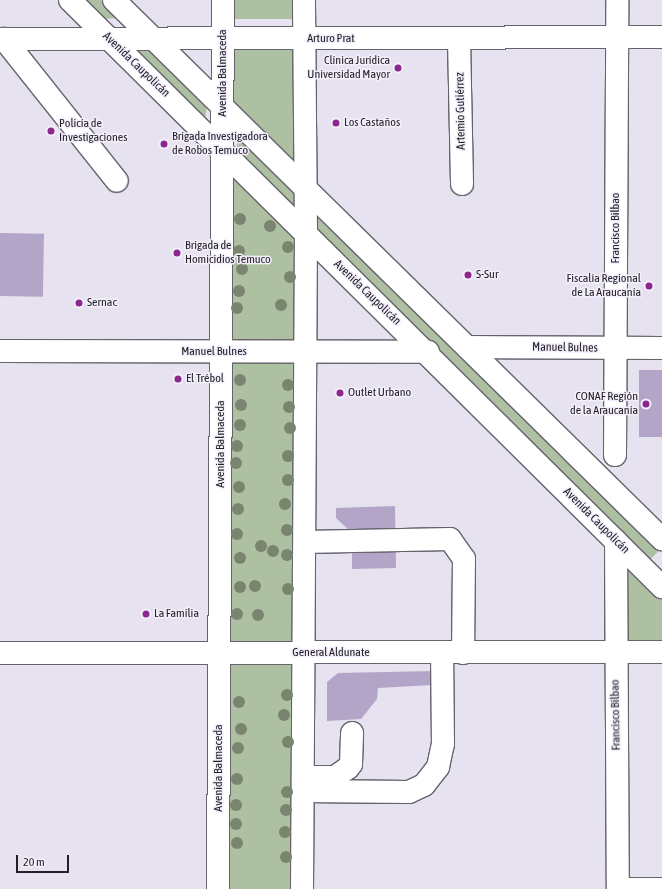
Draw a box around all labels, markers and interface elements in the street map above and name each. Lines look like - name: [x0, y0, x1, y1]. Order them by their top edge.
- street label: Avenida Caupolicán: [100, 29, 172, 101]
- street label: Avenida Balmaceda: [216, 29, 230, 117]
- street label: Arturo Prat: [307, 32, 355, 46]
- place label: Clínica Jurídica Universidad Mayor: [307, 54, 390, 82]
- marker: Clínica Jurídica Universidad Mayor: [393, 63, 403, 73]
- street label: Artemio Gutiérrez: [453, 72, 469, 150]
- place label: Los Castaños: [344, 116, 400, 130]
- place label: Policía de Investigaciones: [59, 117, 127, 145]
- marker: Los Castaños: [331, 118, 341, 128]
- marker: Policía de Investigaciones: [46, 126, 56, 136]
- place label: Brigada Investigadora de Robos Temuco: [172, 130, 268, 158]
- marker: Brigada Investigadora de Robos Temuco: [159, 139, 169, 149]
- street label: Francisco Bilbao: [609, 193, 623, 263]
- place label: Brigada de Homicidios Temuco: [185, 239, 271, 267]
- marker: Brigada de Homicidios Temuco: [172, 248, 182, 258]
- street label: Avenida Caupolicán: [331, 257, 403, 329]
- place label: S-Sur: [476, 268, 498, 282]
- marker: S-Sur: [463, 270, 473, 280]
- place label: Fiscalía Regional de La Araucanía: [566, 272, 641, 300]
- marker: Fiscalía Regional de La Araucanía: [644, 281, 654, 291]
- place label: Sernac: [87, 296, 117, 310]
- marker: Sernac: [74, 298, 84, 308]
- street label: Manuel Bulnes: [532, 340, 598, 356]
- street label: Manuel Bulnes: [181, 345, 247, 359]
- place label: El Trébol: [186, 372, 224, 386]
- marker: El Trébol: [173, 374, 183, 384]
- place label: Outlet Urbano: [348, 386, 411, 400]
- marker: Outlet Urbano: [335, 388, 345, 398]
- place label: CONAF Región de la Araucanía: [570, 390, 638, 418]
- marker: CONAF Región de la Araucanía: [641, 399, 651, 409]
- street label: Avenida Balmaceda: [214, 400, 228, 488]
- street label: Avenida Caupolicán: [560, 485, 632, 557]
- place label: La Familia: [154, 607, 199, 621]
- marker: La Familia: [141, 609, 151, 619]
- street label: General Aldunate: [292, 646, 370, 660]
- street label: Francisco Bilbao: [608, 679, 624, 751]
- street label: Avenida Balmaceda: [212, 724, 226, 812]
- scale bar: [18, 847, 71, 873]
- text: 20 m: [23, 855, 45, 869]

